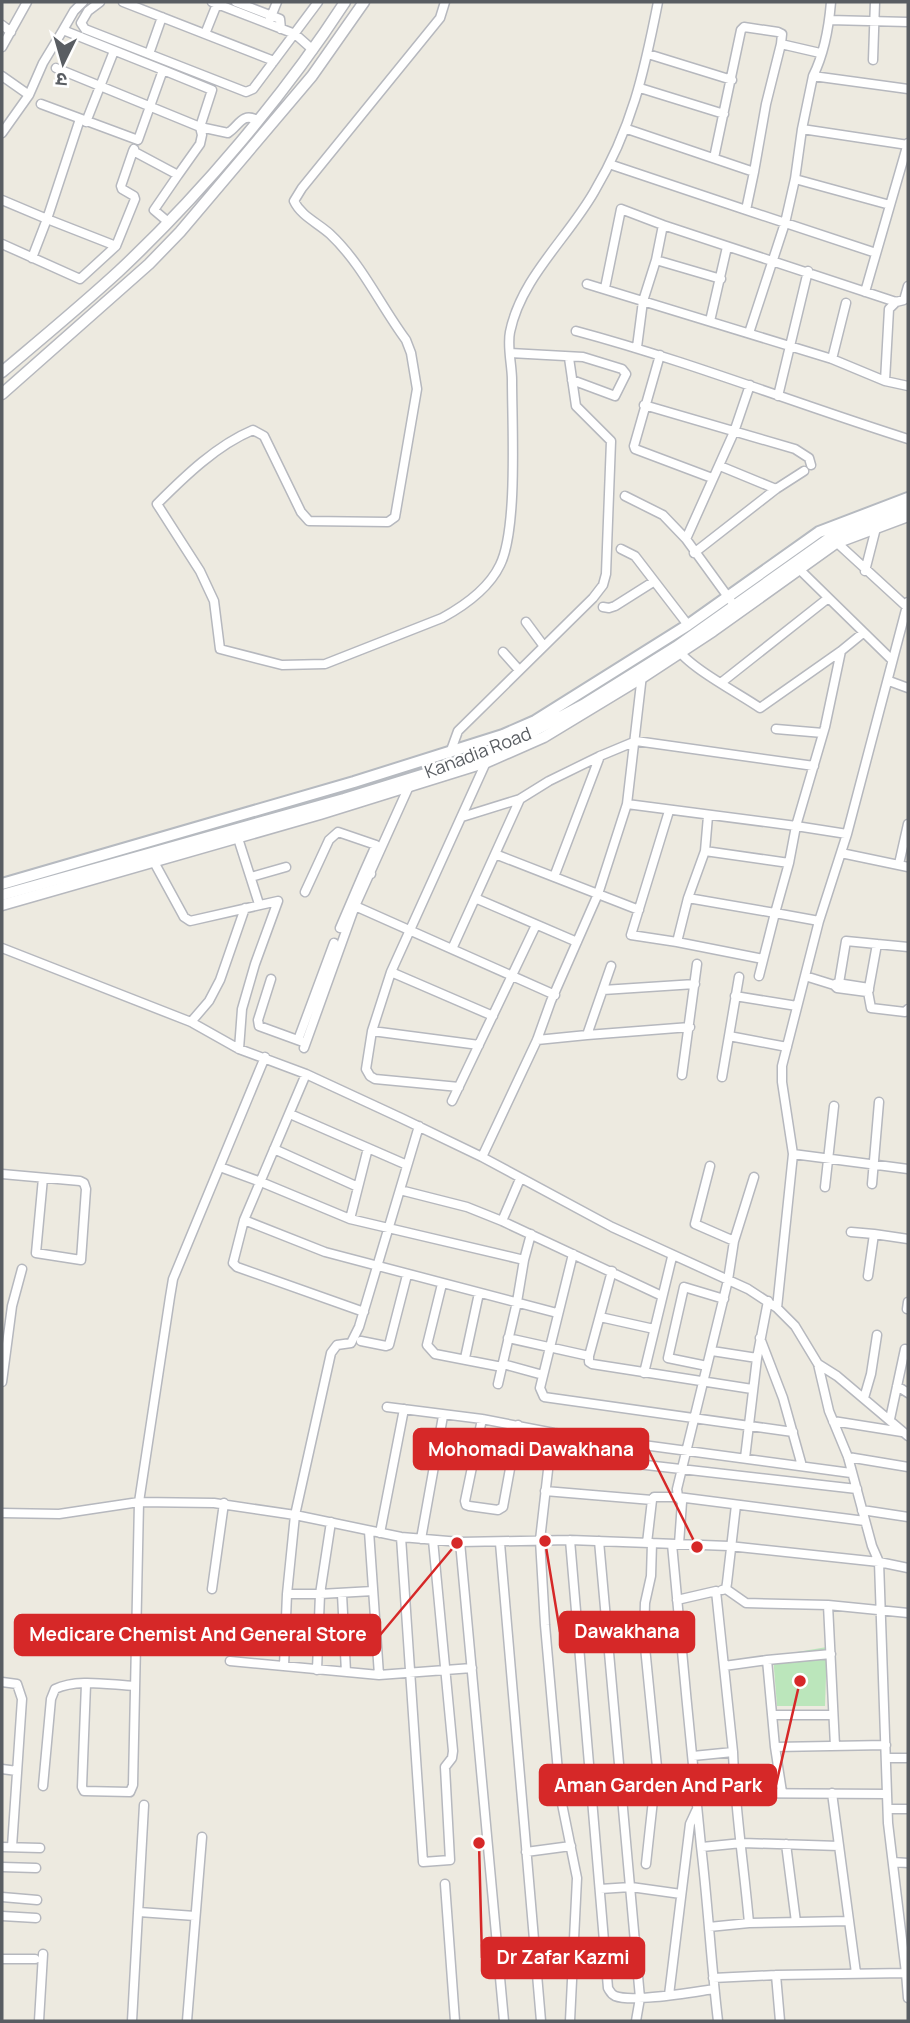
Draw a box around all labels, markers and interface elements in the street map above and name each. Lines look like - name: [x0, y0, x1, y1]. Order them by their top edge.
- north arrow: [28, 28, 98, 98]
- text: उ: [54, 66, 68, 93]
- street label: Kanadia Road: [421, 721, 534, 783]
- callout: Mohomadi Dawakhana: [414, 1429, 648, 1469]
- text: Mohomadi Dawakhana: [428, 1436, 634, 1462]
- callout: Dawakhana: [560, 1612, 694, 1652]
- callout: Medicare Chemist And General Store: [15, 1615, 380, 1655]
- text: Dawakhana: [574, 1618, 680, 1644]
- text: Medicare Chemist And General Store: [29, 1621, 367, 1647]
- callout: Aman Garden And Park: [540, 1765, 776, 1805]
- text: Aman Garden And Park: [554, 1772, 763, 1798]
- callout: Dr Zafar Kazmi: [482, 1938, 644, 1978]
- text: Dr Zafar Kazmi: [496, 1944, 630, 1970]

